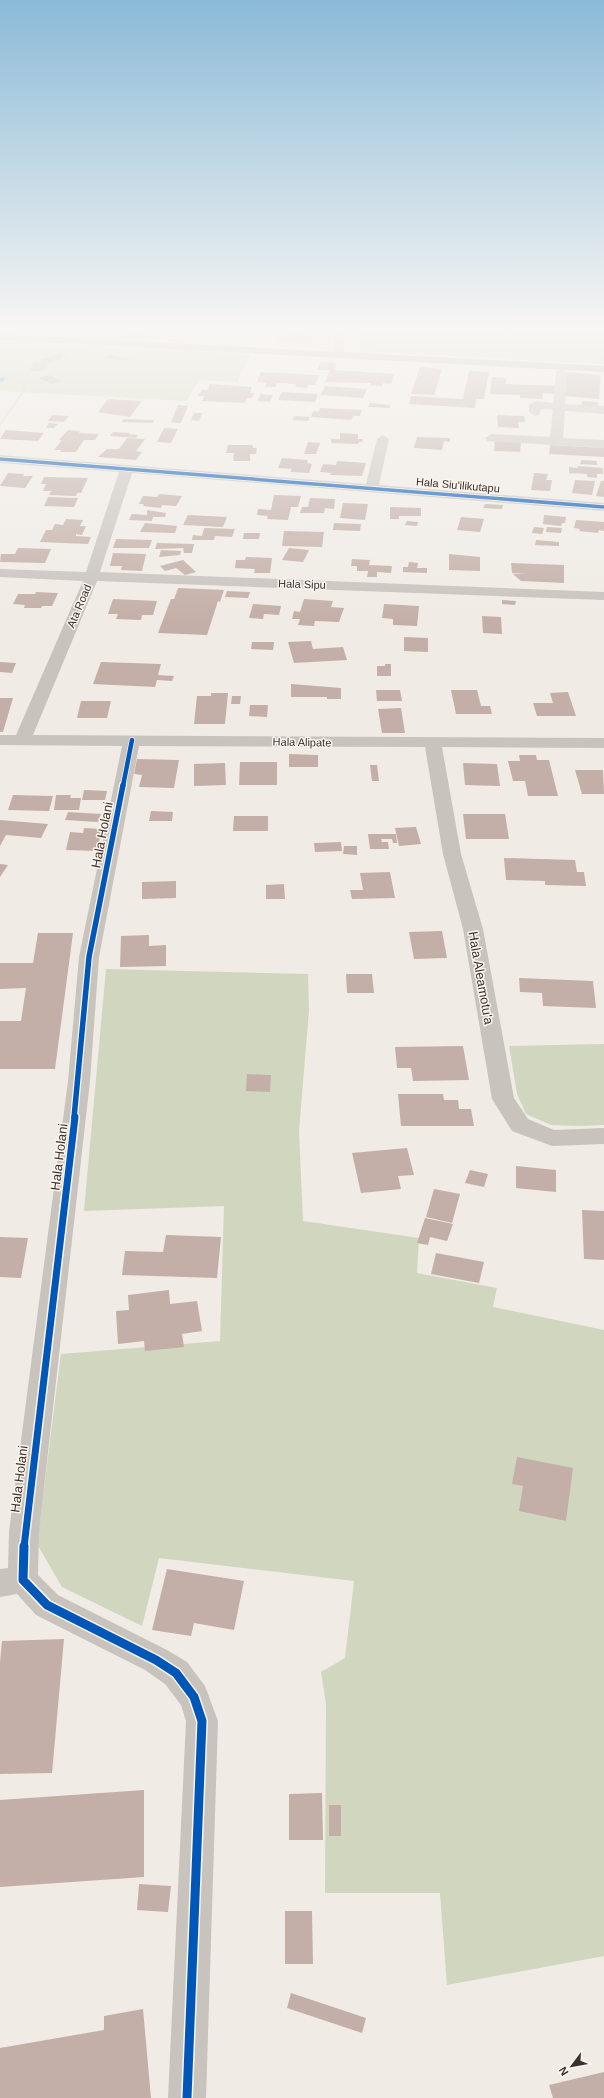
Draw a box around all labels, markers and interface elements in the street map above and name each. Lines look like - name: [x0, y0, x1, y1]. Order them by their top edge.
- street label: Hala Siu'ilikutapu: [416, 475, 500, 495]
- street label: Hala Sipu: [278, 577, 326, 591]
- street label: Ata Road: [65, 583, 93, 629]
- street label: Hala Alipate: [273, 735, 331, 749]
- street label: Hala Holani: [88, 800, 116, 869]
- street label: Hala Aleamotu'a: [465, 930, 497, 1026]
- street label: Hala Holani: [47, 1123, 71, 1191]
- street label: Hala Holani: [7, 1445, 31, 1513]
- north arrow: [552, 2046, 592, 2086]
- text: N: [556, 2065, 571, 2078]

